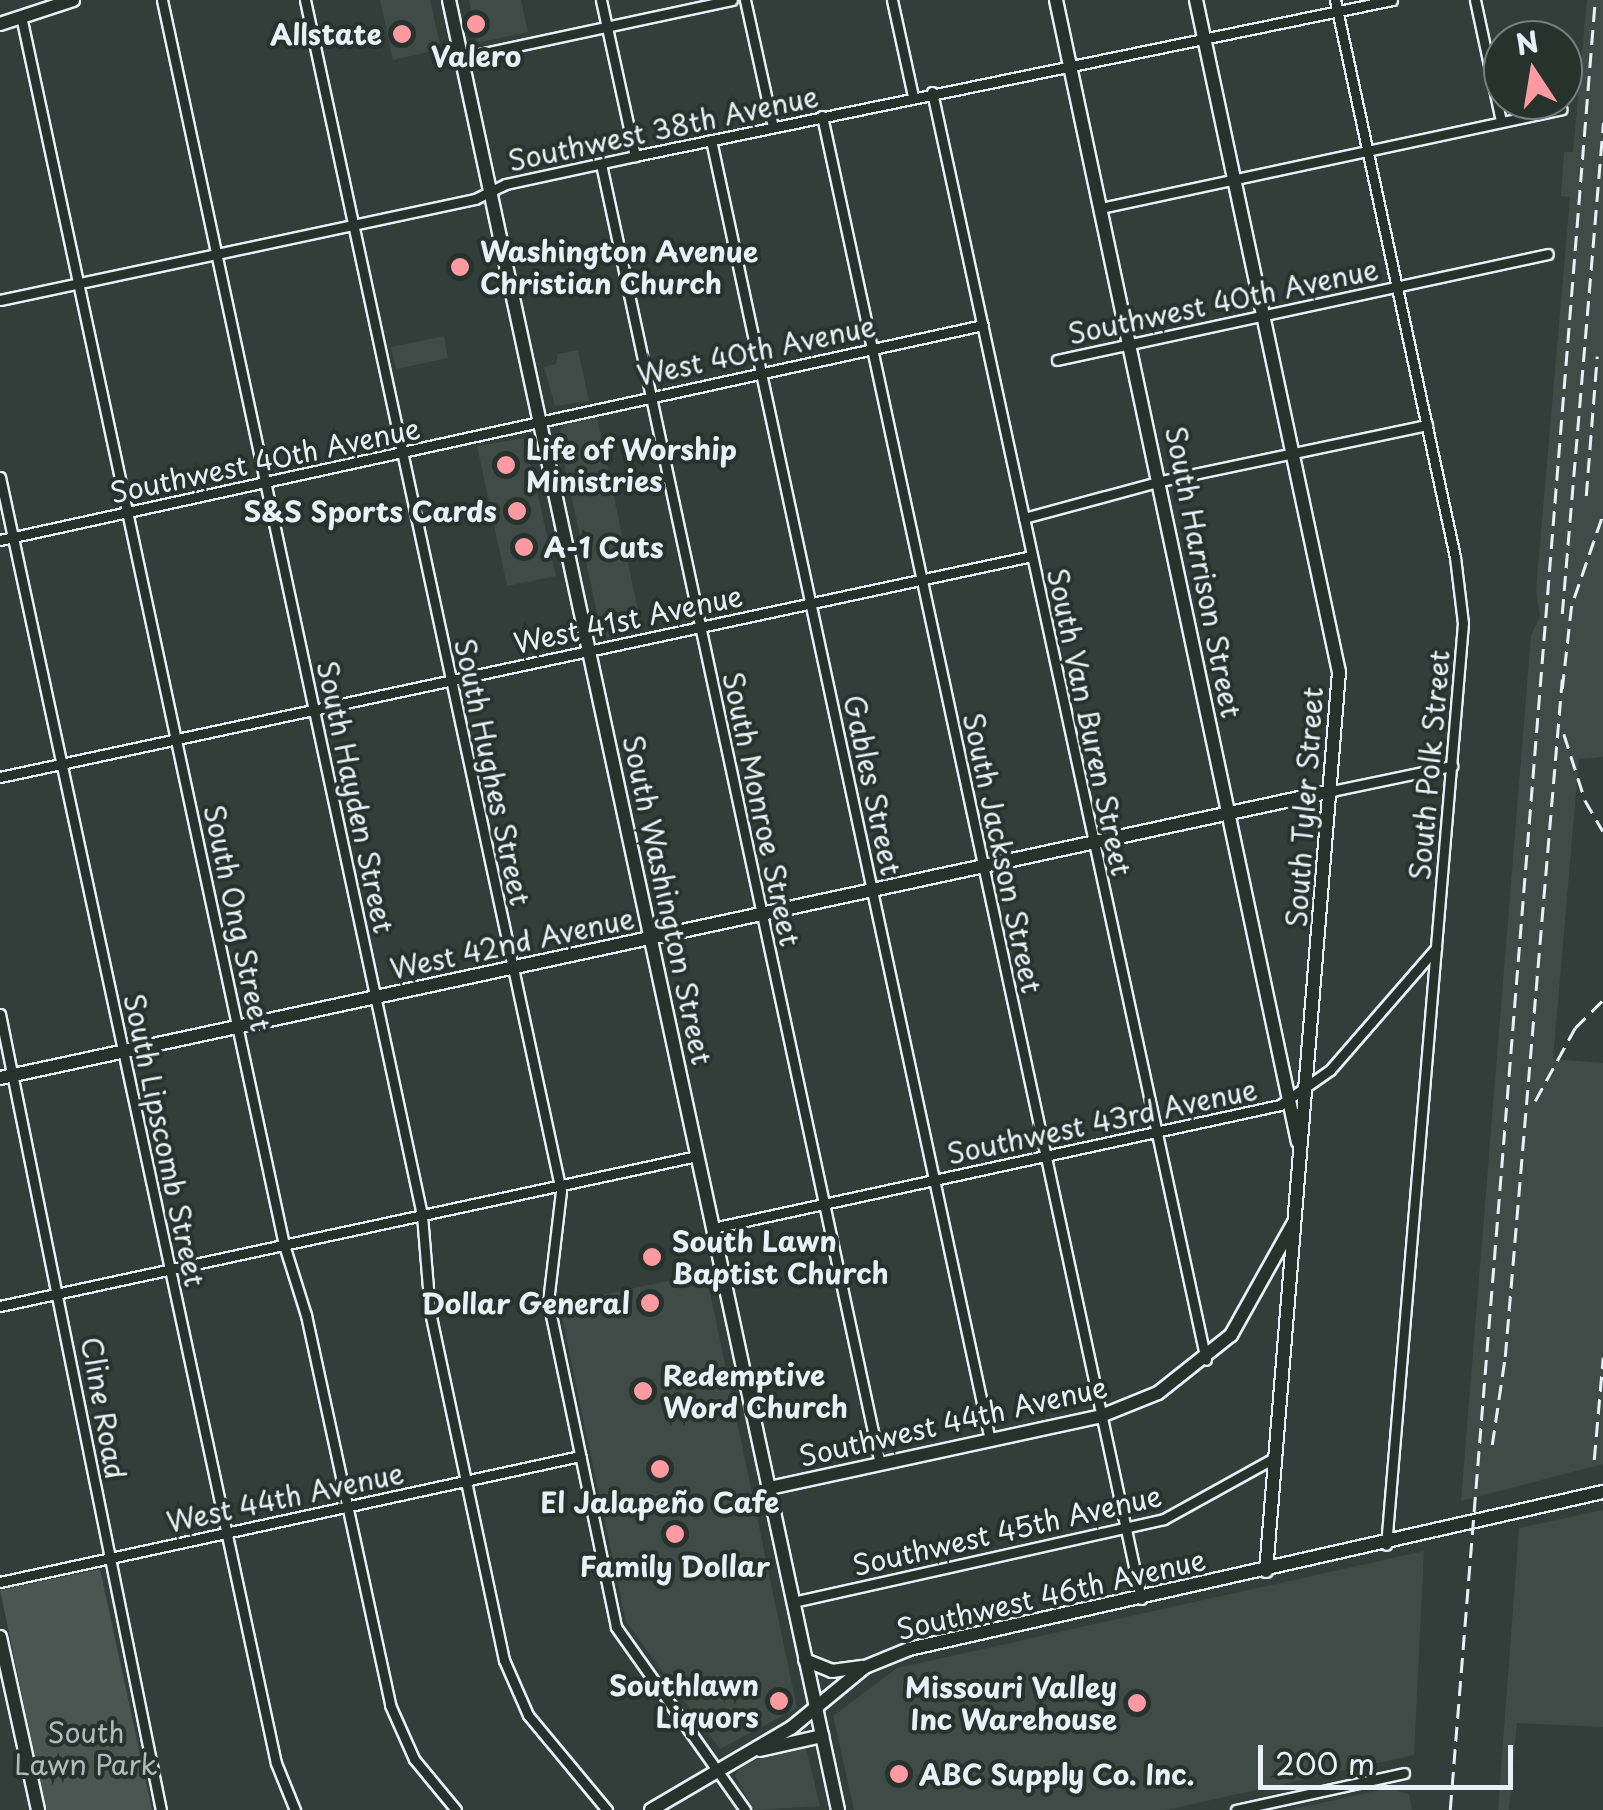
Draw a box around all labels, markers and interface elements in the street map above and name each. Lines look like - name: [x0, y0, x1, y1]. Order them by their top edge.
- marker: Valero: [465, 13, 487, 35]
- place label: Allstate: [270, 17, 382, 51]
- text: N: [1512, 19, 1542, 65]
- north arrow: [1483, 20, 1583, 120]
- marker: Allstate: [391, 23, 413, 45]
- place label: Valero: [431, 39, 521, 73]
- street label: Southwest 38th Avenue: [505, 79, 821, 177]
- place label: Washington Avenue Christian Church: [480, 234, 756, 300]
- street label: Southwest 40th Avenue: [1063, 251, 1383, 351]
- marker: Washington Avenue Christian Church: [449, 256, 471, 278]
- street label: West 40th Avenue: [632, 308, 880, 392]
- street label: Southwest 40th Avenue: [105, 410, 425, 510]
- street label: South Harrison Street: [1159, 423, 1249, 721]
- place label: Life of Worship Ministries: [526, 432, 741, 498]
- marker: Life of Worship Ministries: [495, 454, 517, 476]
- place label: S&S Sports Cards: [243, 494, 497, 528]
- marker: S&S Sports Cards: [506, 500, 528, 522]
- place label: A-1 Cuts: [544, 530, 666, 564]
- marker: A-1 Cuts: [513, 536, 535, 558]
- street label: South Van Buren Street: [1040, 563, 1140, 881]
- street label: West 41st Avenue: [509, 578, 747, 660]
- street label: South Hughes Street: [448, 633, 538, 911]
- street label: South Polk Street: [1402, 646, 1456, 884]
- street label: South Hayden Street: [310, 656, 402, 938]
- street label: South Monroe Street: [716, 668, 808, 950]
- street label: South Tyler Street: [1279, 683, 1329, 931]
- street label: Gables Street: [837, 691, 909, 879]
- street label: South Jackson Street: [957, 709, 1049, 997]
- street label: South Washington Street: [617, 732, 719, 1068]
- street label: South Ong Street: [197, 800, 279, 1036]
- street label: West 42nd Avenue: [386, 901, 638, 985]
- street label: South Lipscomb Street: [117, 988, 213, 1292]
- street label: Southwest 43rd Avenue: [943, 1072, 1261, 1170]
- place label: South Lawn Baptist Church: [672, 1224, 889, 1290]
- marker: South Lawn Baptist Church: [641, 1246, 663, 1268]
- place label: Dollar General: [421, 1286, 630, 1320]
- marker: Dollar General: [639, 1292, 661, 1314]
- street label: Cline Road: [75, 1333, 133, 1483]
- place label: Redemptive Word Church: [663, 1358, 850, 1424]
- street label: Southwest 44th Avenue: [795, 1369, 1111, 1473]
- marker: Redemptive Word Church: [632, 1380, 654, 1402]
- street label: West 44th Avenue: [162, 1455, 408, 1539]
- marker: El Jalapeño Cafe: [649, 1458, 671, 1480]
- street label: Southwest 45th Avenue: [849, 1478, 1165, 1582]
- place label: El Jalapeño Cafe: [540, 1485, 780, 1519]
- marker: Family Dollar: [664, 1523, 686, 1545]
- street label: Southwest 46th Avenue: [892, 1542, 1210, 1646]
- place label: Family Dollar: [579, 1549, 771, 1583]
- place label: Southlawn Liquors: [609, 1668, 759, 1734]
- place label: Missouri Valley Inc Warehouse: [906, 1670, 1117, 1736]
- marker: Southlawn Liquors: [768, 1690, 790, 1712]
- marker: Missouri Valley Inc Warehouse: [1126, 1692, 1148, 1714]
- park label: South Lawn Park: [15, 1715, 157, 1781]
- scale bar: [1263, 1725, 1518, 1787]
- text: 200 m: [1275, 1740, 1375, 1785]
- place label: ABC Supply Co. Inc.: [919, 1757, 1197, 1791]
- marker: ABC Supply Co. Inc.: [888, 1763, 910, 1785]

